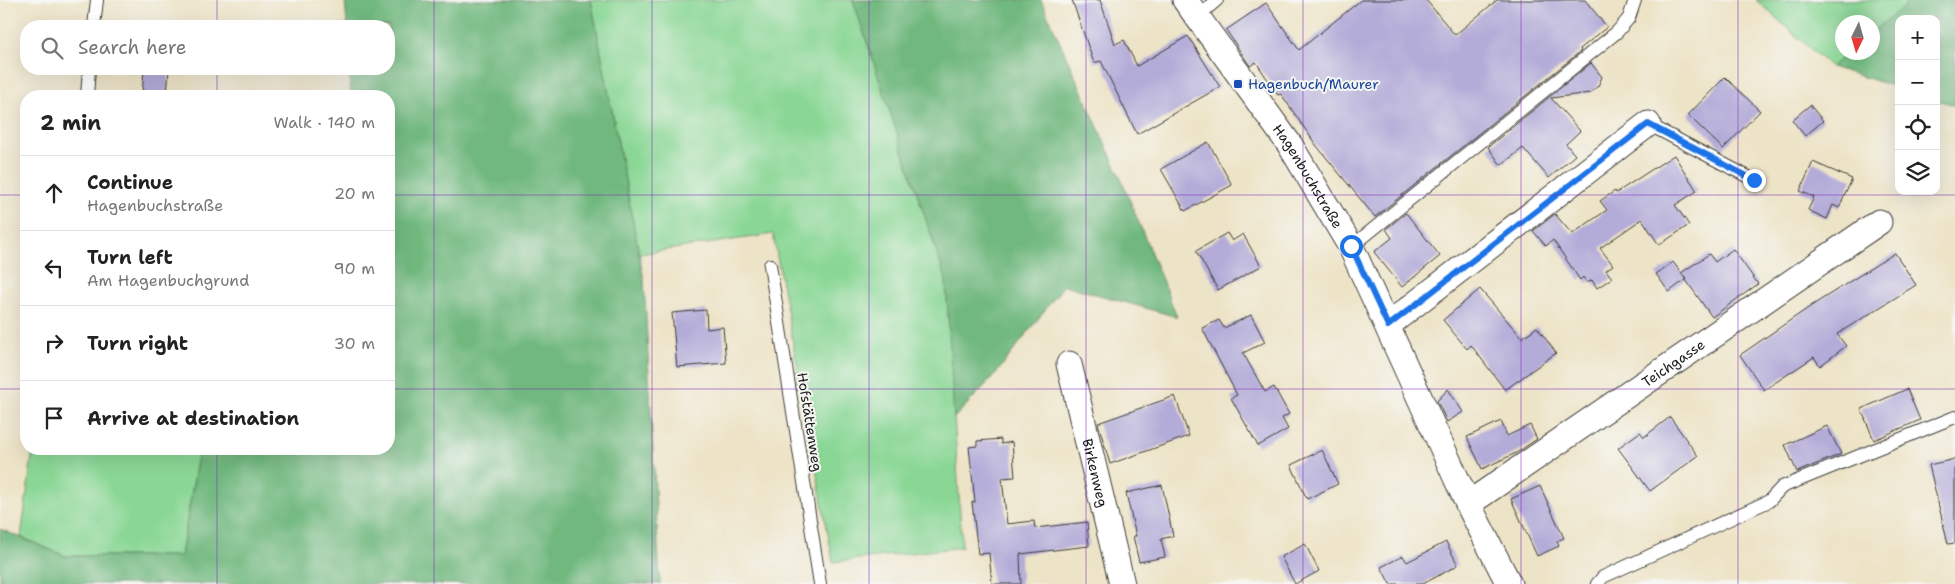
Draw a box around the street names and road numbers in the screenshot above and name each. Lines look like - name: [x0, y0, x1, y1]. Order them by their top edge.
- street label: Hagenbuchstraße: [1269, 121, 1347, 232]
- street label: Teichgasse: [1638, 335, 1708, 391]
- street label: Hofstättenweg: [793, 371, 827, 473]
- street label: Birkenweg: [1078, 437, 1112, 509]

